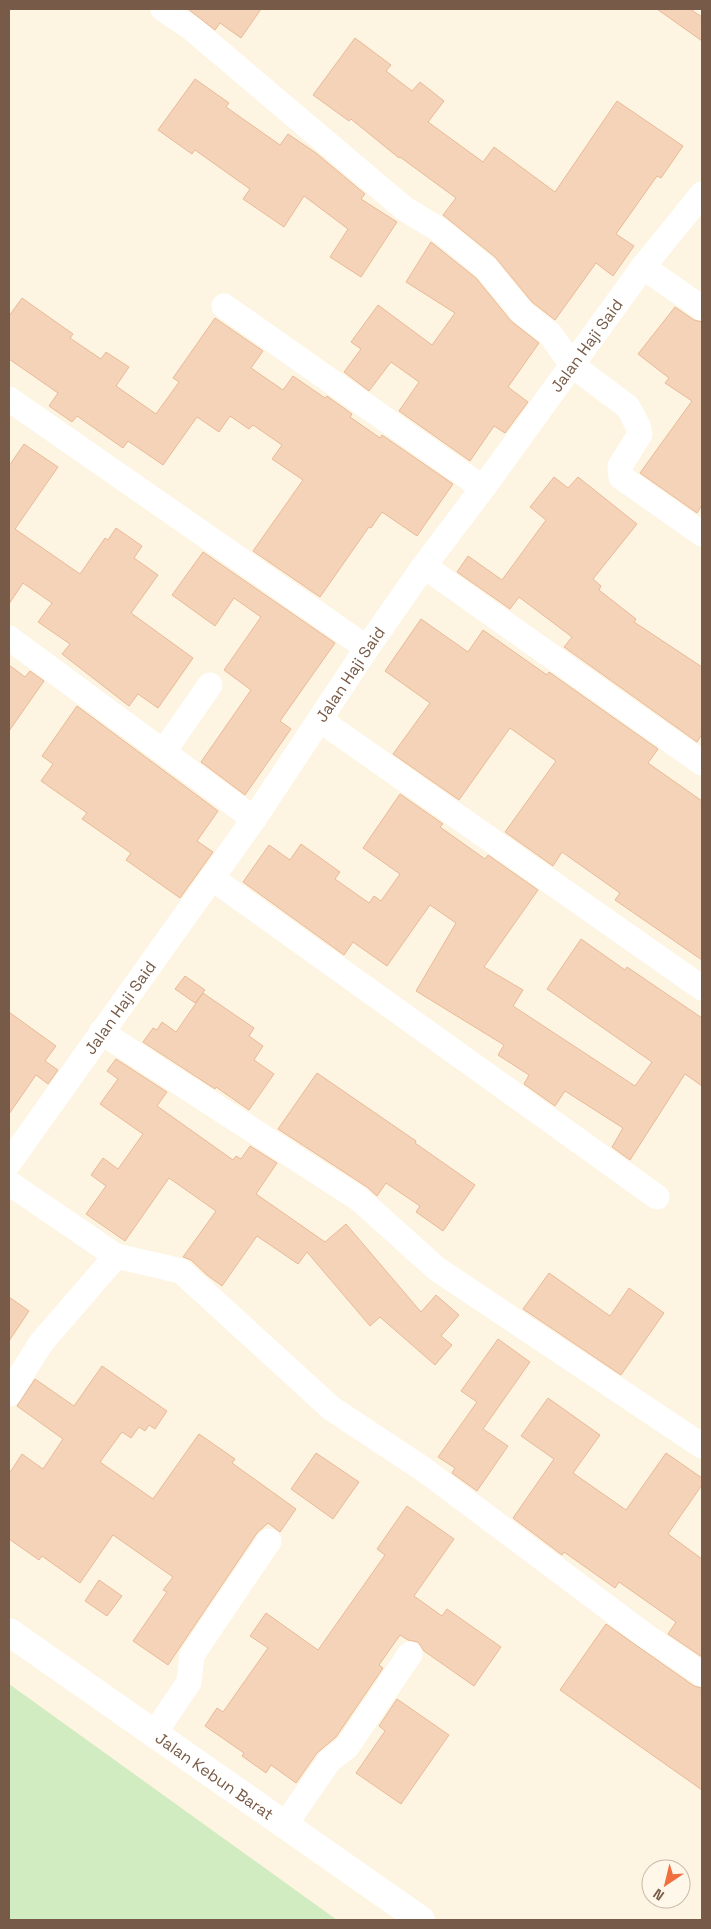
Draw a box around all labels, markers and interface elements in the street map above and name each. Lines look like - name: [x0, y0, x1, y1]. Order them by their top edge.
- street label: Jalan Haji Said: [546, 295, 627, 397]
- street label: Jalan Haji Said: [311, 623, 390, 726]
- street label: Jalan Haji Said: [80, 957, 161, 1059]
- street label: Jalan Kebun Barat: [151, 1728, 278, 1825]
- north arrow: [641, 1859, 691, 1909]
- text: N: [650, 1885, 668, 1905]

